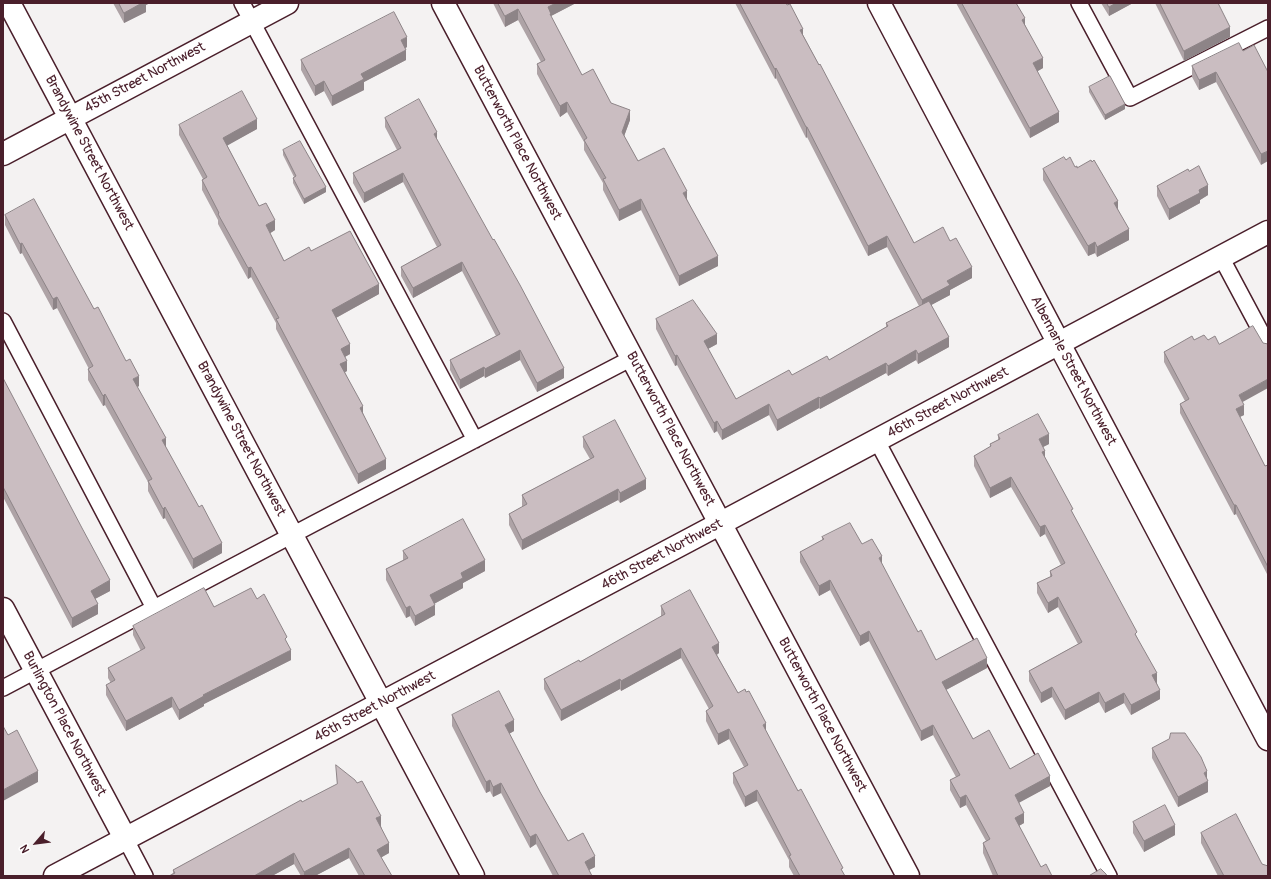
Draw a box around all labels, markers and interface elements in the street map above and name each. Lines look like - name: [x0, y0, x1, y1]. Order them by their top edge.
- street label: 45th Street Northwest: [82, 39, 208, 117]
- street label: Butterworth Place Northwest: [469, 63, 565, 223]
- street label: Brandywine Street Northwest: [41, 73, 137, 233]
- street label: Albemarle Street Northwest: [1026, 293, 1120, 449]
- street label: Butterworth Place Northwest: [622, 349, 718, 509]
- street label: Brandywine Street Northwest: [193, 359, 289, 519]
- street label: 46th Street Northwest: [884, 364, 1012, 442]
- street label: 46th Street Northwest: [598, 516, 726, 594]
- street label: Butterworth Place Northwest: [774, 635, 870, 795]
- street label: Burlington Place Northwest: [19, 649, 109, 799]
- street label: 46th Street Northwest: [311, 668, 439, 746]
- north arrow: [16, 823, 56, 863]
- text: N: [17, 843, 32, 855]

